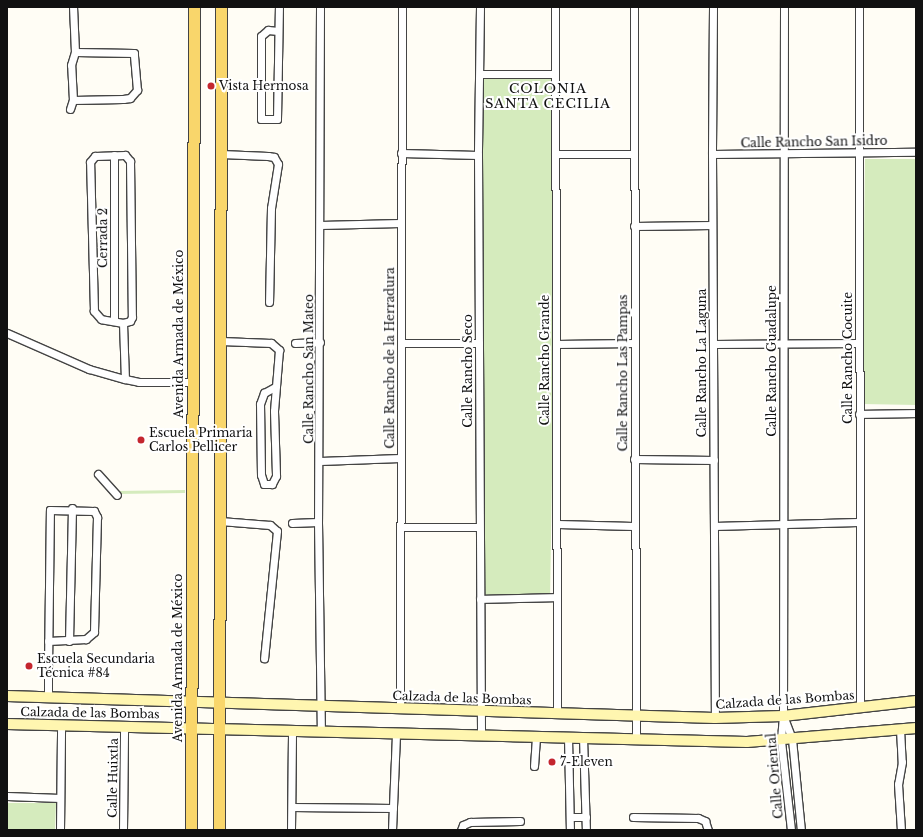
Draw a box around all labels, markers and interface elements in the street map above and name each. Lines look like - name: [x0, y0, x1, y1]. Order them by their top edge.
- place label: Vista Hermosa: [219, 79, 309, 93]
- marker: Vista Hermosa: [206, 81, 216, 91]
- district label: COLONIA SANTA CECILIA: [485, 82, 611, 113]
- street label: Calle Rancho San Isidro: [740, 134, 888, 150]
- street label: Cerrada 2: [96, 208, 110, 268]
- street label: Avenida Armada de México: [172, 249, 186, 419]
- street label: Calle Rancho de la Herradura: [383, 267, 397, 449]
- street label: Calle Rancho Guadalupe: [765, 285, 779, 437]
- street label: Calle Rancho La Laguna: [695, 288, 709, 438]
- street label: Calle Rancho Cocuite: [841, 292, 855, 424]
- street label: Calle Rancho San Mateo: [302, 294, 316, 444]
- street label: Calle Rancho Grande: [538, 295, 552, 425]
- street label: Calle Rancho Las Pampas: [616, 295, 630, 451]
- street label: Calle Rancho Seco: [461, 314, 475, 428]
- place label: Escuela Primaria Carlos Pellicer: [149, 426, 253, 454]
- marker: Escuela Primaria Carlos Pellicer: [136, 435, 146, 445]
- street label: Avenida Armada de México: [171, 573, 185, 743]
- place label: Escuela Secundaria Técnica #84: [37, 652, 155, 680]
- marker: Escuela Secundaria Técnica #84: [24, 661, 34, 671]
- street label: Calzada de las Bombas: [392, 688, 532, 708]
- street label: Calzada de las Bombas: [715, 688, 855, 712]
- street label: Calzada de las Bombas: [20, 705, 160, 721]
- street label: Calle Oriental: [764, 733, 786, 819]
- street label: Calle Huixtla: [105, 738, 121, 818]
- place label: 7-Eleven: [560, 755, 613, 769]
- marker: 7-Eleven: [547, 757, 557, 767]

